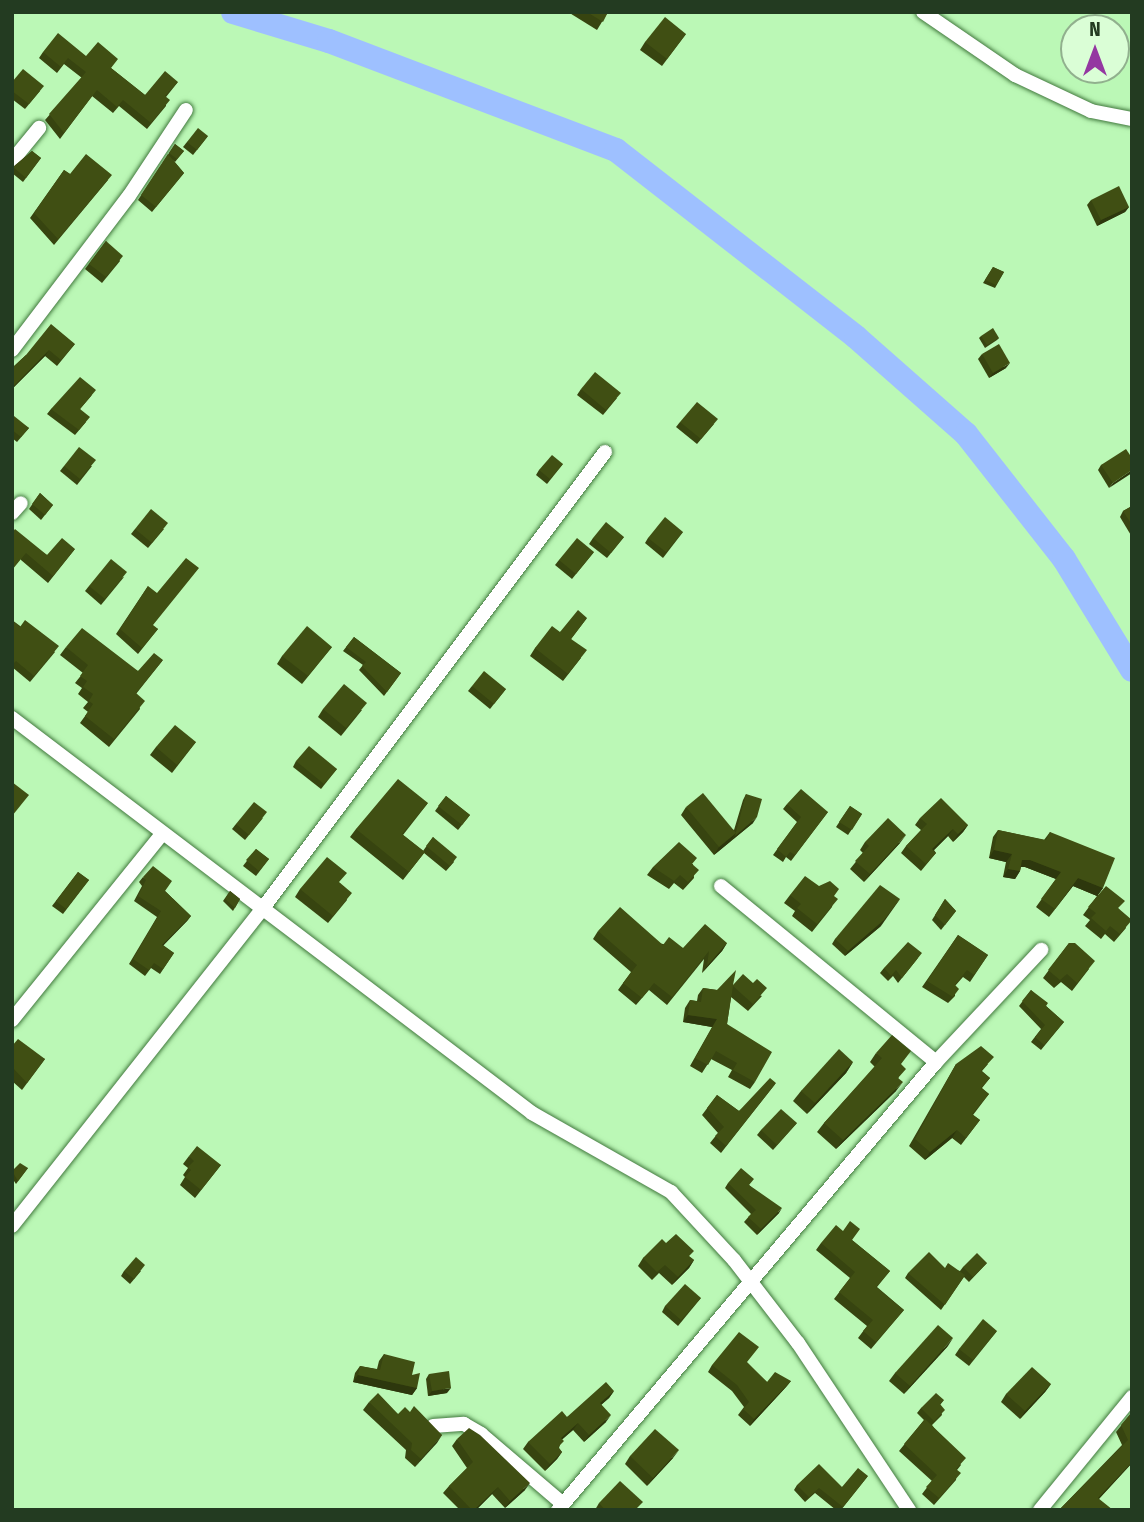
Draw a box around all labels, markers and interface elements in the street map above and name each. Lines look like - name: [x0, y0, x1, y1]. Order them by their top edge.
- north arrow: [1060, 14, 1130, 84]
- text: N: [1089, 18, 1101, 41]

